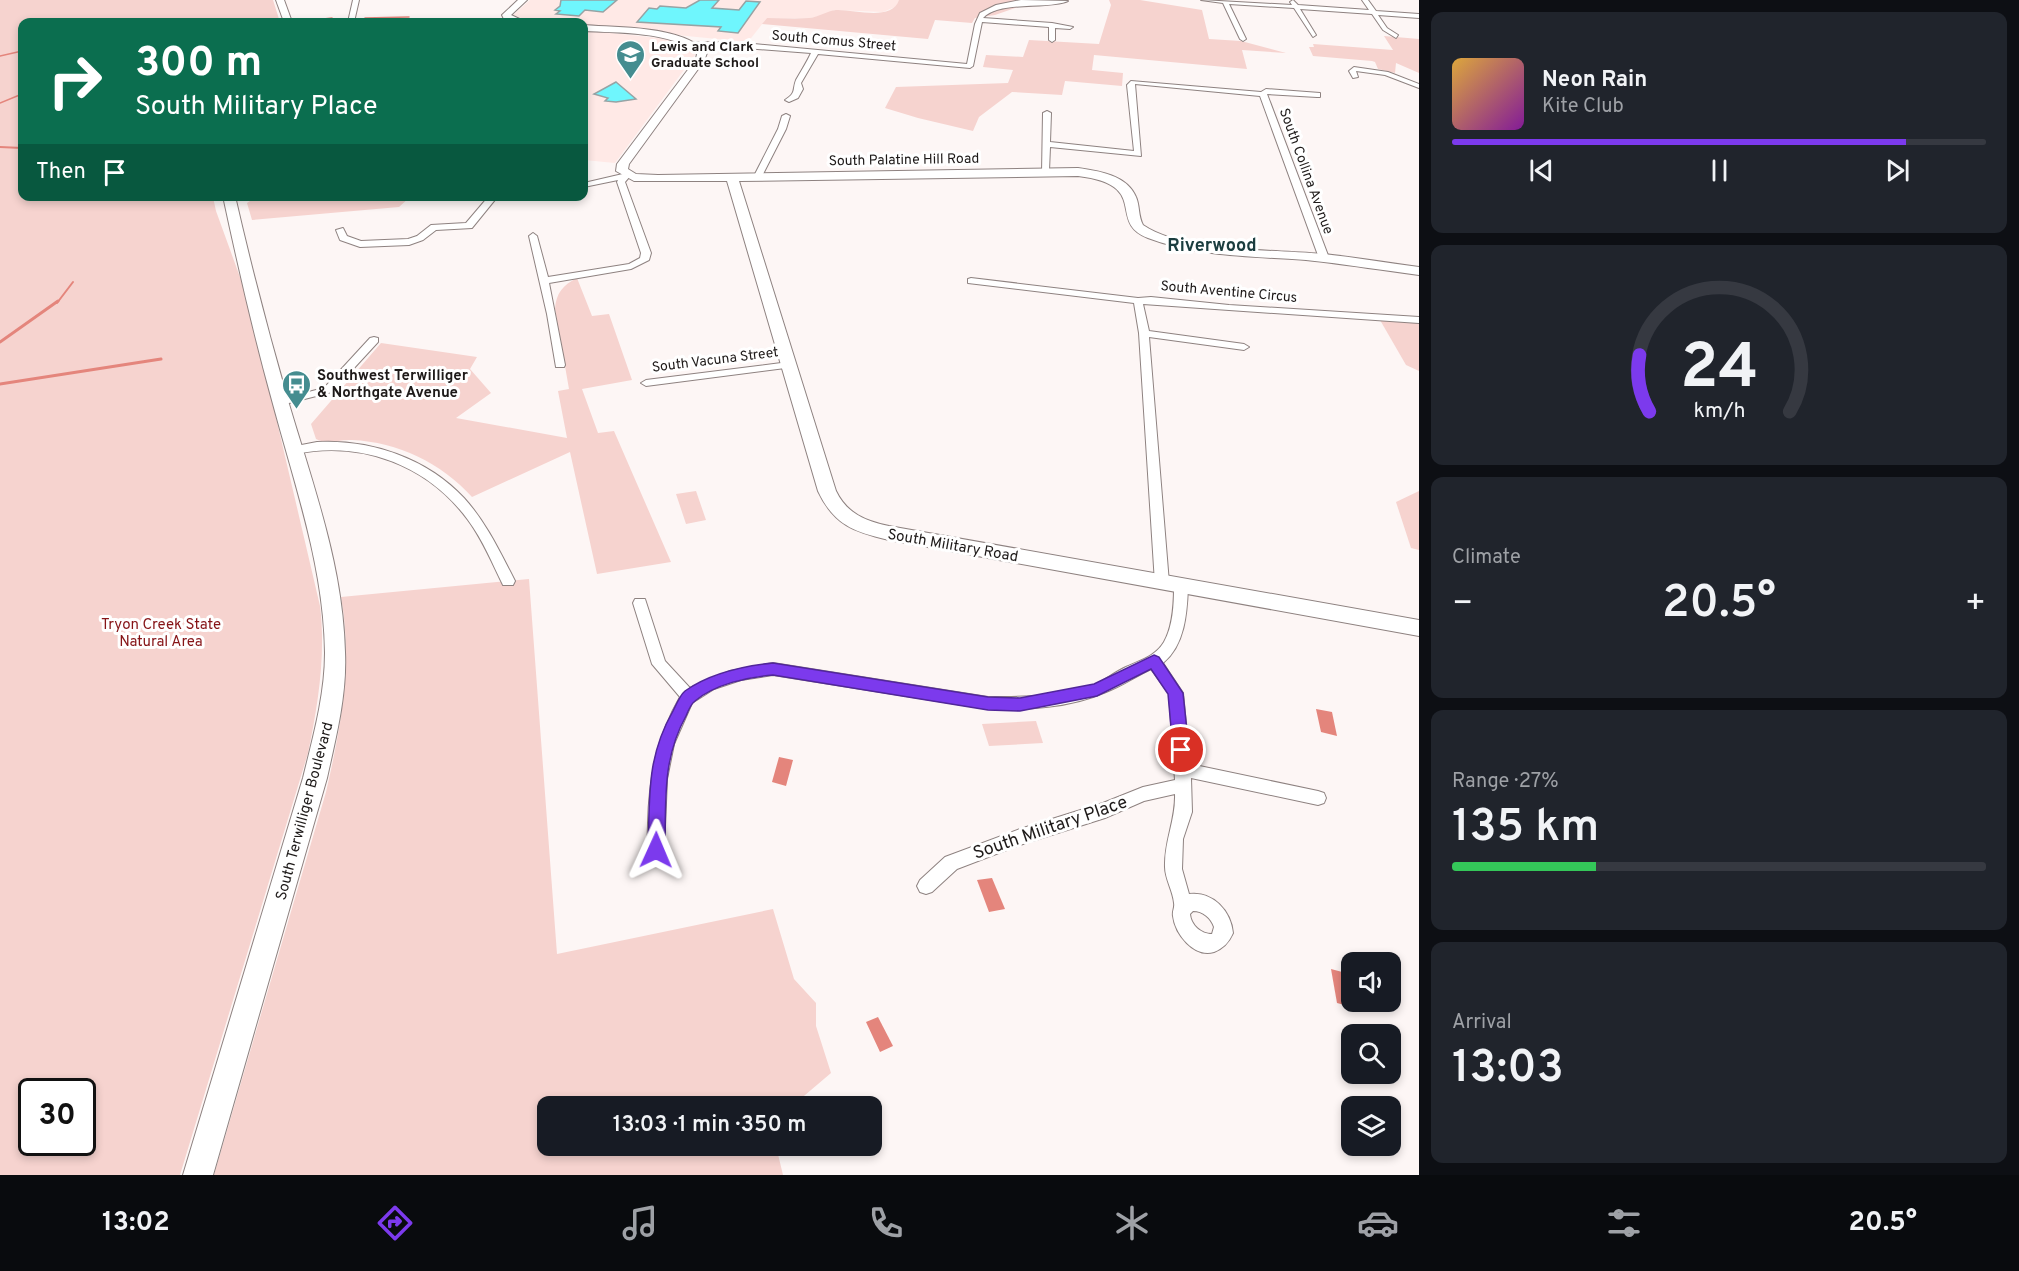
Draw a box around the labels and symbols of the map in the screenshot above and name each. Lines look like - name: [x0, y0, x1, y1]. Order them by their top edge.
- street label: South Comus Street: [771, 28, 897, 55]
- school or university icon: Lewis and Clark Graduate School: [614, 38, 646, 80]
- place label: Lewis and Clark Graduate School: [651, 39, 759, 72]
- street label: South Collina Avenue: [1275, 106, 1336, 237]
- street label: South Palatine Hill Road: [829, 151, 979, 170]
- district label: Riverwood: [1167, 235, 1257, 258]
- street label: South Aventine Circus: [1160, 278, 1298, 307]
- street label: South Vacuna Street: [651, 344, 779, 377]
- place label: Southwest Terwilliger & Northgate Avenue: [317, 367, 469, 403]
- bus stop icon: Southwest Terwilliger & Northgate Avenue: [280, 368, 312, 410]
- street label: South Military Road: [886, 526, 1020, 567]
- park label: Tryon Creek State Natural Area: [101, 616, 221, 652]
- street label: South Terwilliger Boulevard: [272, 720, 338, 903]
- pin: [1155, 724, 1206, 775]
- street label: South Military Place: [970, 791, 1131, 866]
- position arrow: [624, 818, 688, 882]
- speed limit sign: 30: [18, 1078, 96, 1156]

